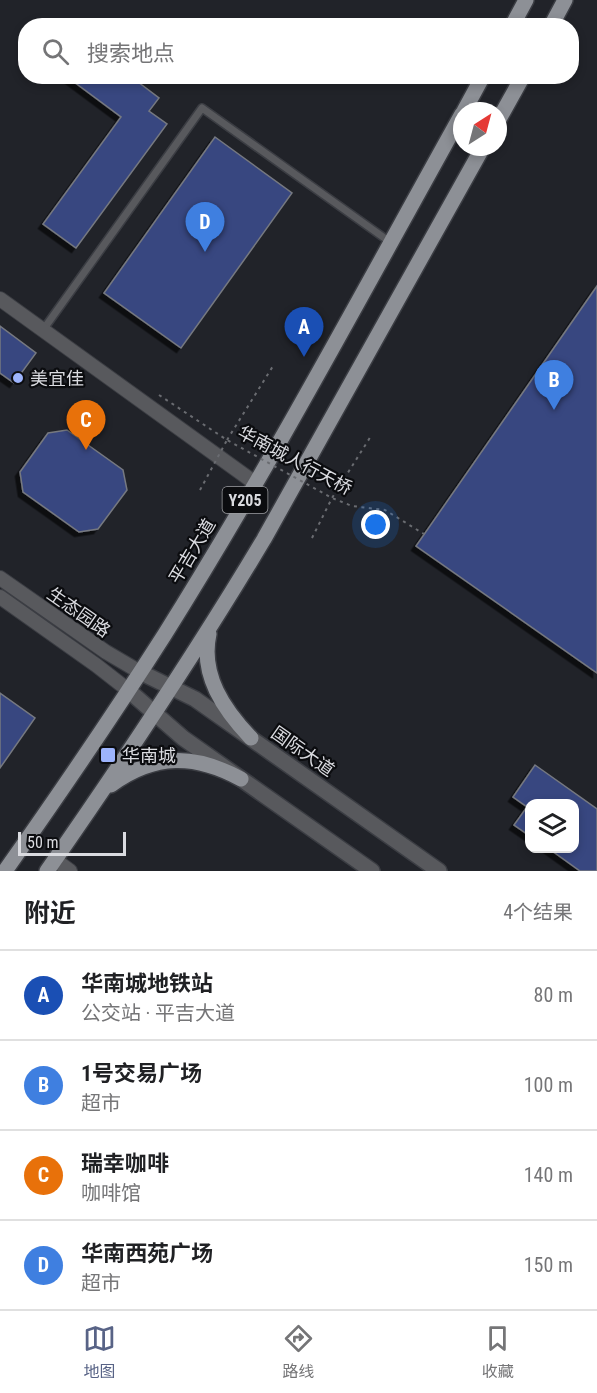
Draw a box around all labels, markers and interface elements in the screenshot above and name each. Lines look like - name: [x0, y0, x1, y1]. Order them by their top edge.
- search box: [18, 18, 579, 84]
- icon: search: [39, 35, 72, 68]
- text: 搜索地点: [87, 41, 175, 66]
- north arrow: [453, 102, 507, 156]
- pin: D: [186, 202, 224, 252]
- pin: A: [284, 308, 324, 357]
- pin: B: [534, 360, 574, 410]
- place label: 美宜佳: [30, 368, 84, 389]
- marker: 美宜佳: [11, 371, 25, 385]
- pin: C: [66, 400, 106, 450]
- street label: 华南城人行天桥: [234, 421, 356, 499]
- road number: Y205: [222, 487, 268, 513]
- your location: [361, 510, 390, 539]
- street label: 平吉大道: [164, 515, 220, 587]
- street label: 生态园路: [43, 583, 115, 641]
- street label: 国际大道: [267, 722, 339, 780]
- place label: 华南城: [122, 745, 176, 766]
- marker: 华南城: [99, 746, 117, 764]
- map controls: [525, 799, 579, 853]
- button: layers: [525, 799, 579, 853]
- scale bar: [18, 829, 126, 856]
- text: 50 m: [27, 833, 59, 852]
- text: 附近: [24, 898, 76, 928]
- text: 4个结果: [503, 900, 573, 924]
- text: 华南城地铁站: [81, 971, 213, 996]
- text: A: [38, 983, 49, 1007]
- text: 80 m: [534, 983, 573, 1007]
- text: 公交站 · 平吉大道: [81, 1001, 235, 1025]
- text: 1号交易广场: [81, 1061, 202, 1086]
- text: B: [38, 1073, 49, 1097]
- text: 100 m: [524, 1073, 573, 1097]
- text: 超市: [81, 1091, 121, 1115]
- text: 瑞幸咖啡: [81, 1151, 169, 1176]
- text: C: [38, 1163, 49, 1187]
- text: 140 m: [524, 1163, 573, 1187]
- text: 咖啡馆: [81, 1181, 141, 1205]
- text: 华南西苑广场: [81, 1241, 213, 1266]
- text: D: [38, 1253, 49, 1277]
- text: 150 m: [524, 1253, 573, 1277]
- text: 超市: [81, 1271, 121, 1295]
- tab: 地图: [83, 1322, 116, 1382]
- tab: 路线: [282, 1322, 315, 1382]
- tab: 收藏: [481, 1322, 514, 1382]

